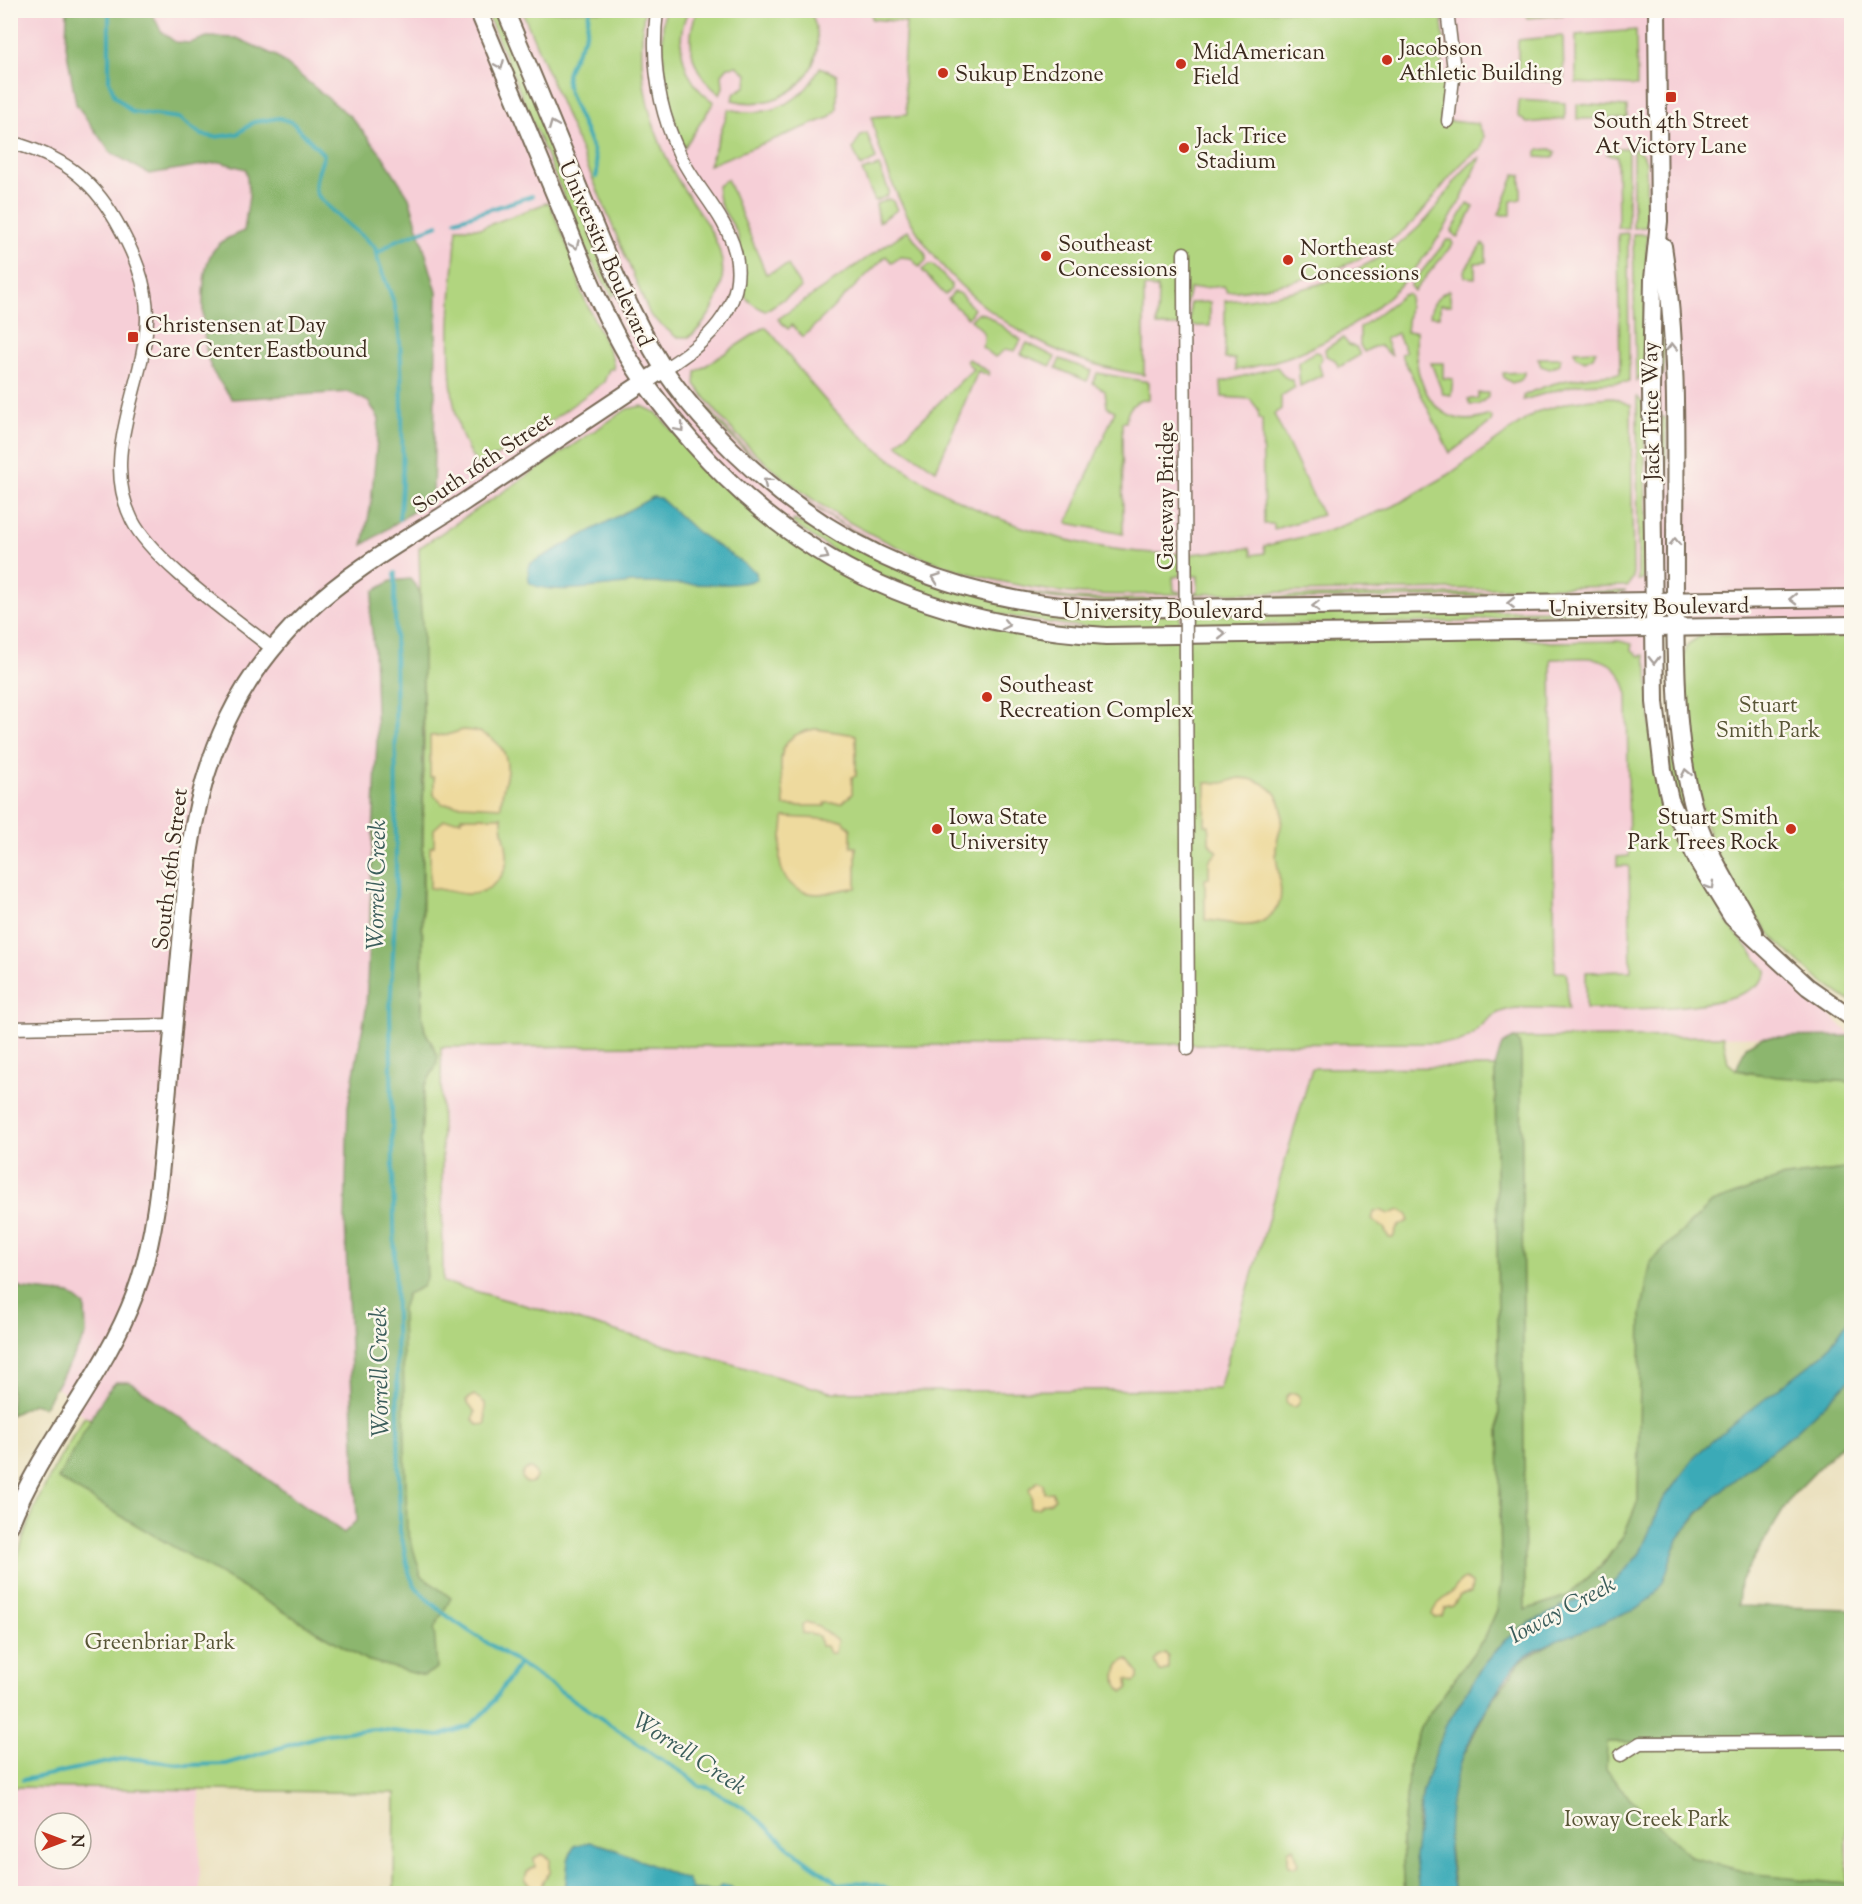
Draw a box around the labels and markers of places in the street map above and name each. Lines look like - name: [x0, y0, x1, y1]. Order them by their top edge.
- place label: Jacobson Athletic Building: [1398, 34, 1563, 91]
- place label: MidAmerican Field: [1193, 38, 1325, 95]
- marker: Jacobson Athletic Building: [1380, 53, 1394, 67]
- marker: MidAmerican Field: [1174, 57, 1188, 71]
- place label: Sukup Endzone: [955, 60, 1104, 92]
- marker: Sukup Endzone: [936, 66, 950, 80]
- marker: South 4th Street At Victory Lane: [1664, 90, 1678, 104]
- place label: South 4th Street At Victory Lane: [1593, 107, 1749, 164]
- place label: Jack Trice Stadium: [1195, 122, 1287, 179]
- marker: Jack Trice Stadium: [1177, 141, 1191, 155]
- place label: Southeast Concessions: [1058, 230, 1177, 287]
- place label: Northeast Concessions: [1300, 234, 1419, 291]
- marker: Southeast Concessions: [1039, 249, 1053, 263]
- marker: Northeast Concessions: [1281, 253, 1295, 267]
- place label: Christensen at Day Care Center Eastbound: [145, 311, 368, 368]
- marker: Christensen at Day Care Center Eastbound: [126, 330, 140, 344]
- place label: Southeast Recreation Complex: [999, 671, 1193, 728]
- marker: Southeast Recreation Complex: [980, 690, 994, 704]
- place label: Iowa State University: [949, 803, 1049, 860]
- place label: Stuart Smith Park Trees Rock: [1628, 803, 1779, 860]
- marker: Iowa State University: [930, 822, 944, 836]
- marker: Stuart Smith Park Trees Rock: [1784, 822, 1798, 836]

